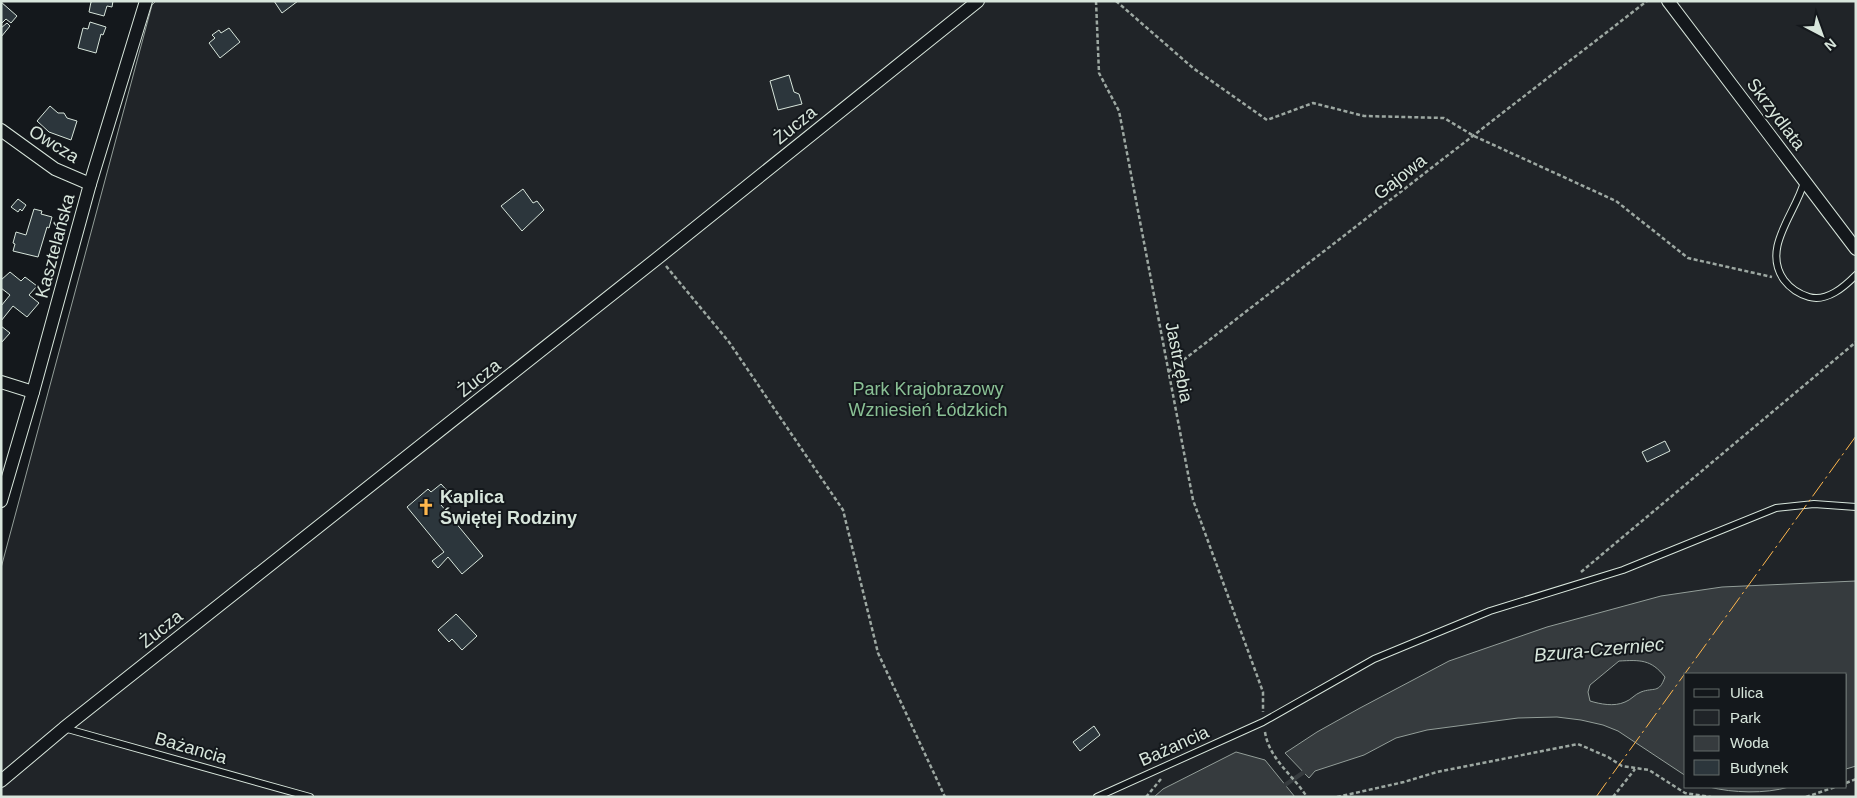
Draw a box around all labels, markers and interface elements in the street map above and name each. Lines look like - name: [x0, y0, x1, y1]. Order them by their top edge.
- north arrow: [1797, 10, 1847, 60]
- text: N: [1821, 35, 1840, 54]
- street label: Skrzydlata: [1743, 74, 1810, 154]
- street label: Żucza: [770, 101, 821, 148]
- street label: Owcza: [25, 121, 83, 168]
- street label: Gajowa: [1370, 150, 1431, 204]
- street label: Kasztelańska: [31, 191, 79, 300]
- street label: Jastrzębia: [1161, 320, 1197, 405]
- street label: Żucza: [454, 354, 505, 401]
- park label: Park Krajobrazowy Wzniesień Łódzkich: [848, 379, 1008, 420]
- place label: Kaplica Świętej Rodziny: [440, 487, 577, 528]
- church icon: Kaplica Świętej Rodziny: [416, 497, 436, 517]
- street label: Żucza: [136, 605, 187, 652]
- water label: Bzura-Czerniec: [1533, 633, 1666, 666]
- legend: [1684, 673, 1847, 788]
- text: Ulica: [1730, 684, 1764, 701]
- text: Park: [1730, 709, 1761, 726]
- street label: Bażancia: [1136, 721, 1213, 770]
- street label: Bażancia: [153, 728, 230, 768]
- text: Woda: [1730, 734, 1770, 751]
- text: Budynek: [1730, 759, 1789, 776]

